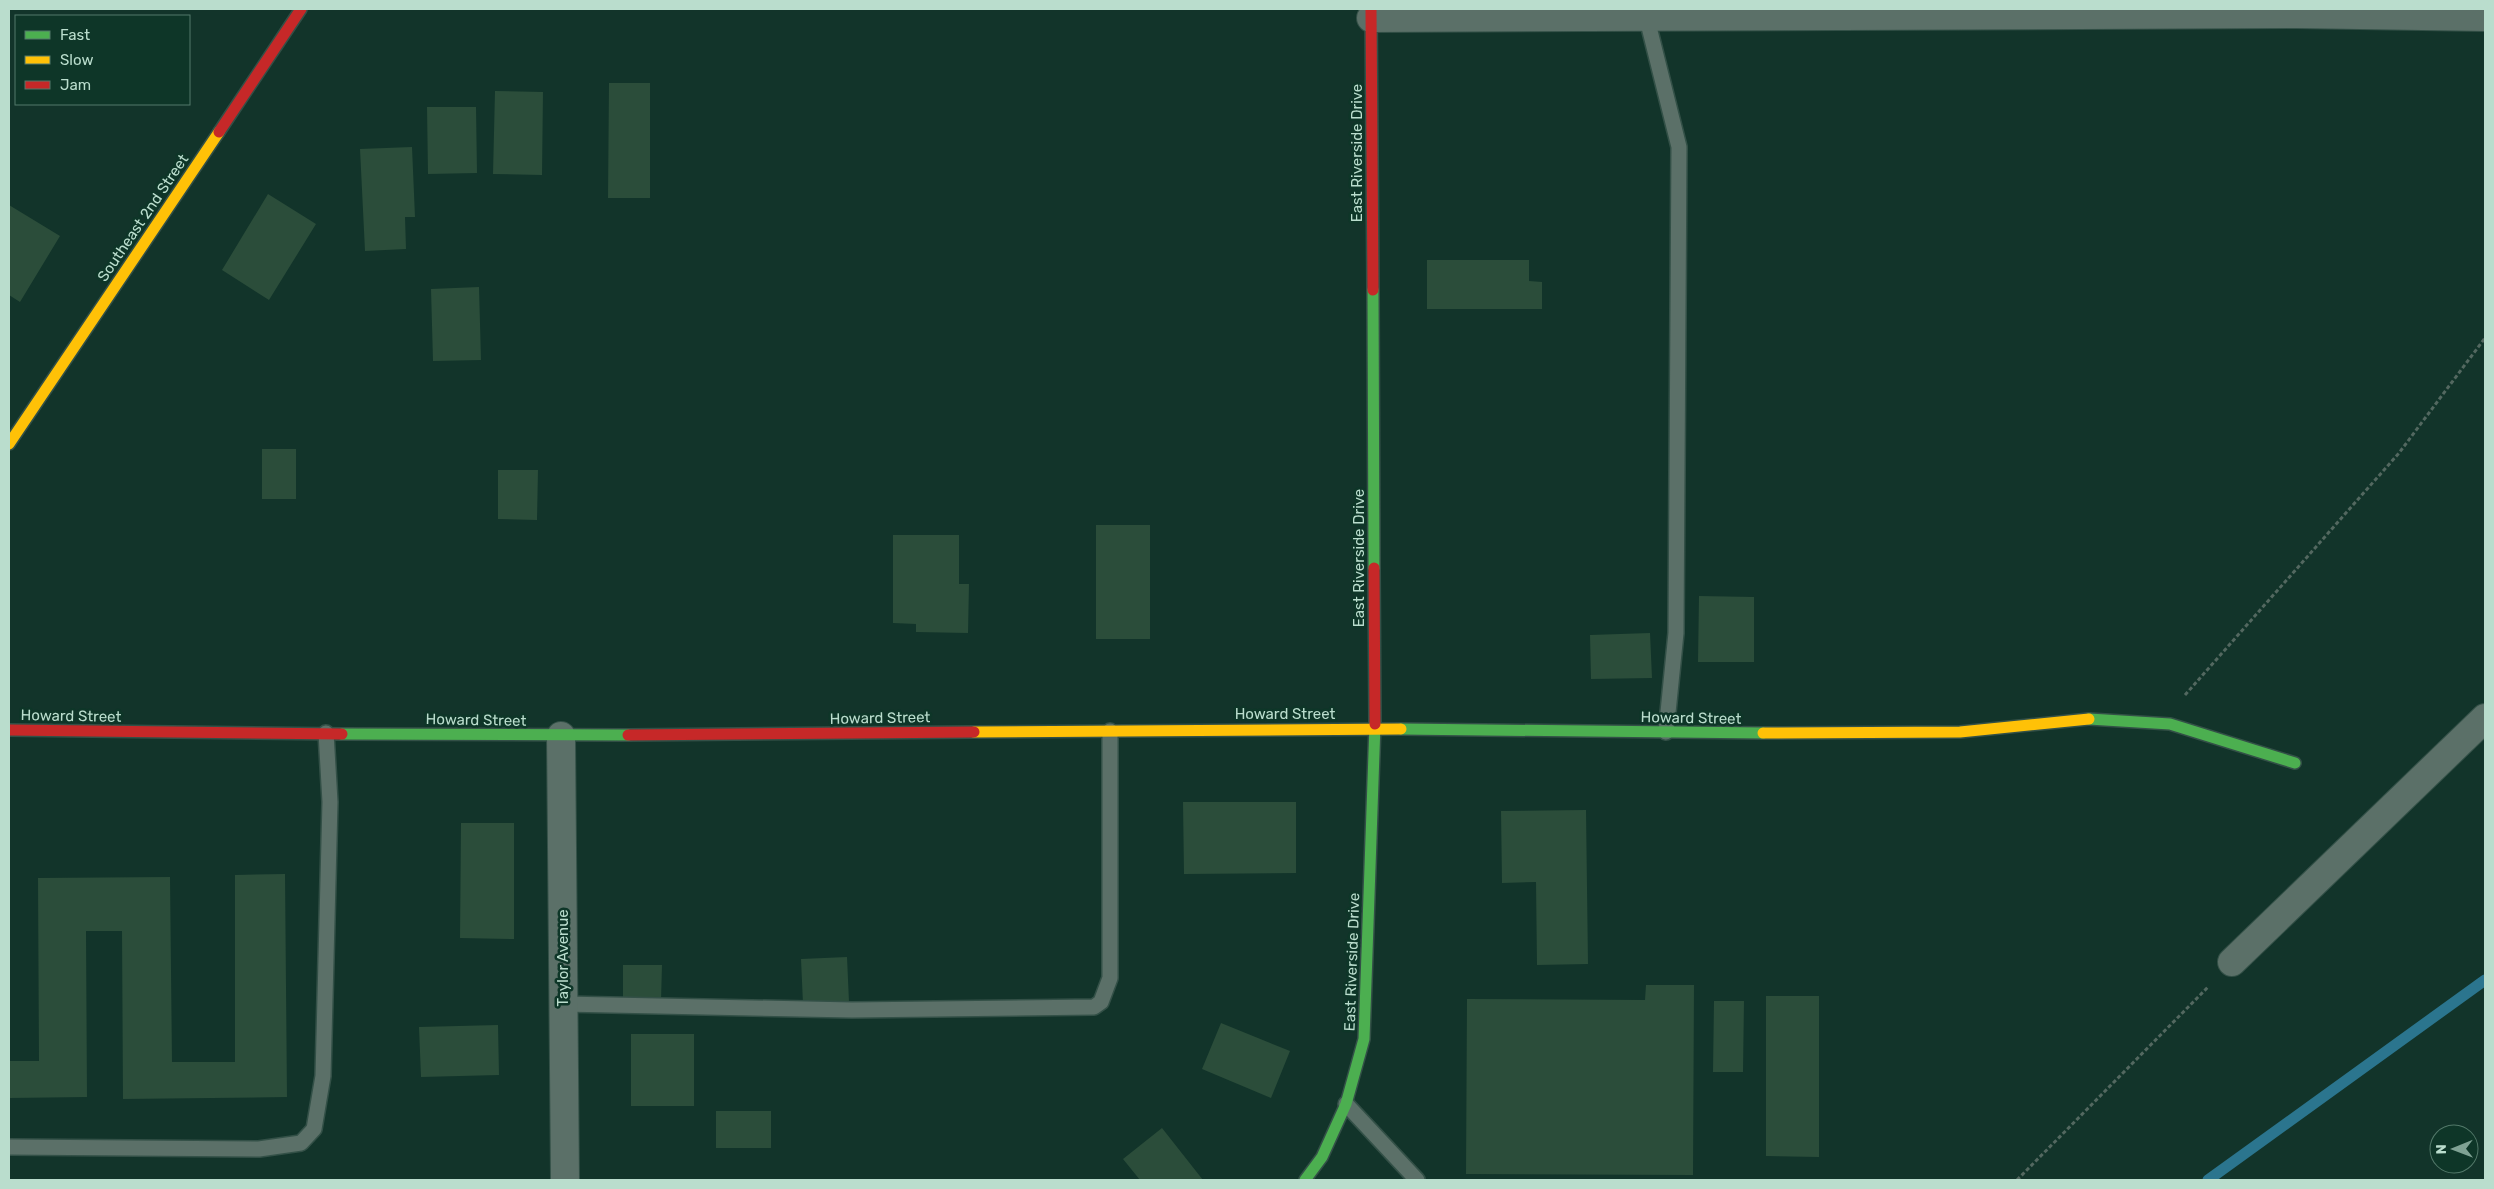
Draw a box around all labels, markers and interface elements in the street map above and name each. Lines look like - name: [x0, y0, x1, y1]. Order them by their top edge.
- legend: [15, 15, 190, 105]
- text: Fast: [60, 26, 90, 44]
- text: Slow: [60, 51, 93, 69]
- text: Jam: [60, 76, 91, 94]
- street label: East Riverside Drive: [1348, 84, 1366, 222]
- street label: Southeast 2nd Street: [94, 151, 192, 285]
- street label: East Riverside Drive: [1350, 489, 1368, 627]
- street label: Howard Street: [1235, 705, 1335, 723]
- street label: Howard Street: [20, 706, 122, 726]
- street label: Howard Street: [829, 708, 931, 728]
- street label: Howard Street: [1640, 708, 1742, 728]
- street label: Howard Street: [425, 710, 527, 730]
- street label: East Riverside Drive: [1341, 892, 1363, 1032]
- street label: Taylor Avenue: [554, 909, 572, 1007]
- north arrow: [2429, 1124, 2479, 1174]
- text: N: [2433, 1144, 2450, 1154]

